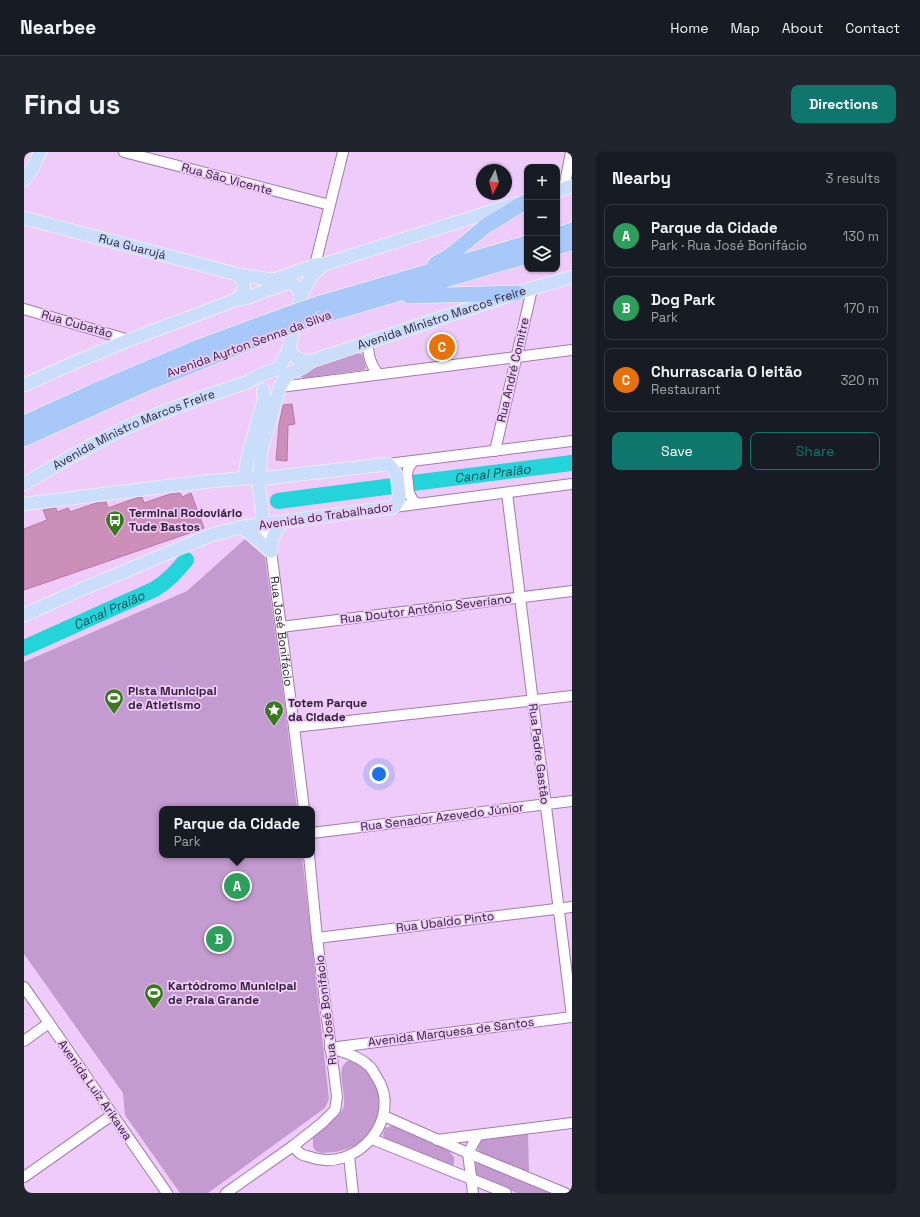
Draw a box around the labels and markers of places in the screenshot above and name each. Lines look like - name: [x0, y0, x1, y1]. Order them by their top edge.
- pin: C: [429, 332, 455, 362]
- place label: Terminal Rodoviário Tude Bastos: [129, 505, 242, 535]
- bus stop icon: Terminal Rodoviário Tude Bastos: [104, 509, 126, 537]
- place label: Pista Municipal de Atletismo: [128, 683, 217, 713]
- sports icon: Pista Municipal de Atletismo: [103, 687, 125, 715]
- place label: Totem Parque da Cidade: [288, 695, 367, 725]
- place icon: Totem Parque da Cidade: [263, 699, 285, 727]
- pin: A: [224, 871, 250, 901]
- pin: B: [206, 924, 232, 954]
- place label: Kartódromo Municipal de Praia Grande: [168, 978, 297, 1008]
- sports icon: Kartódromo Municipal de Praia Grande: [143, 982, 165, 1010]

